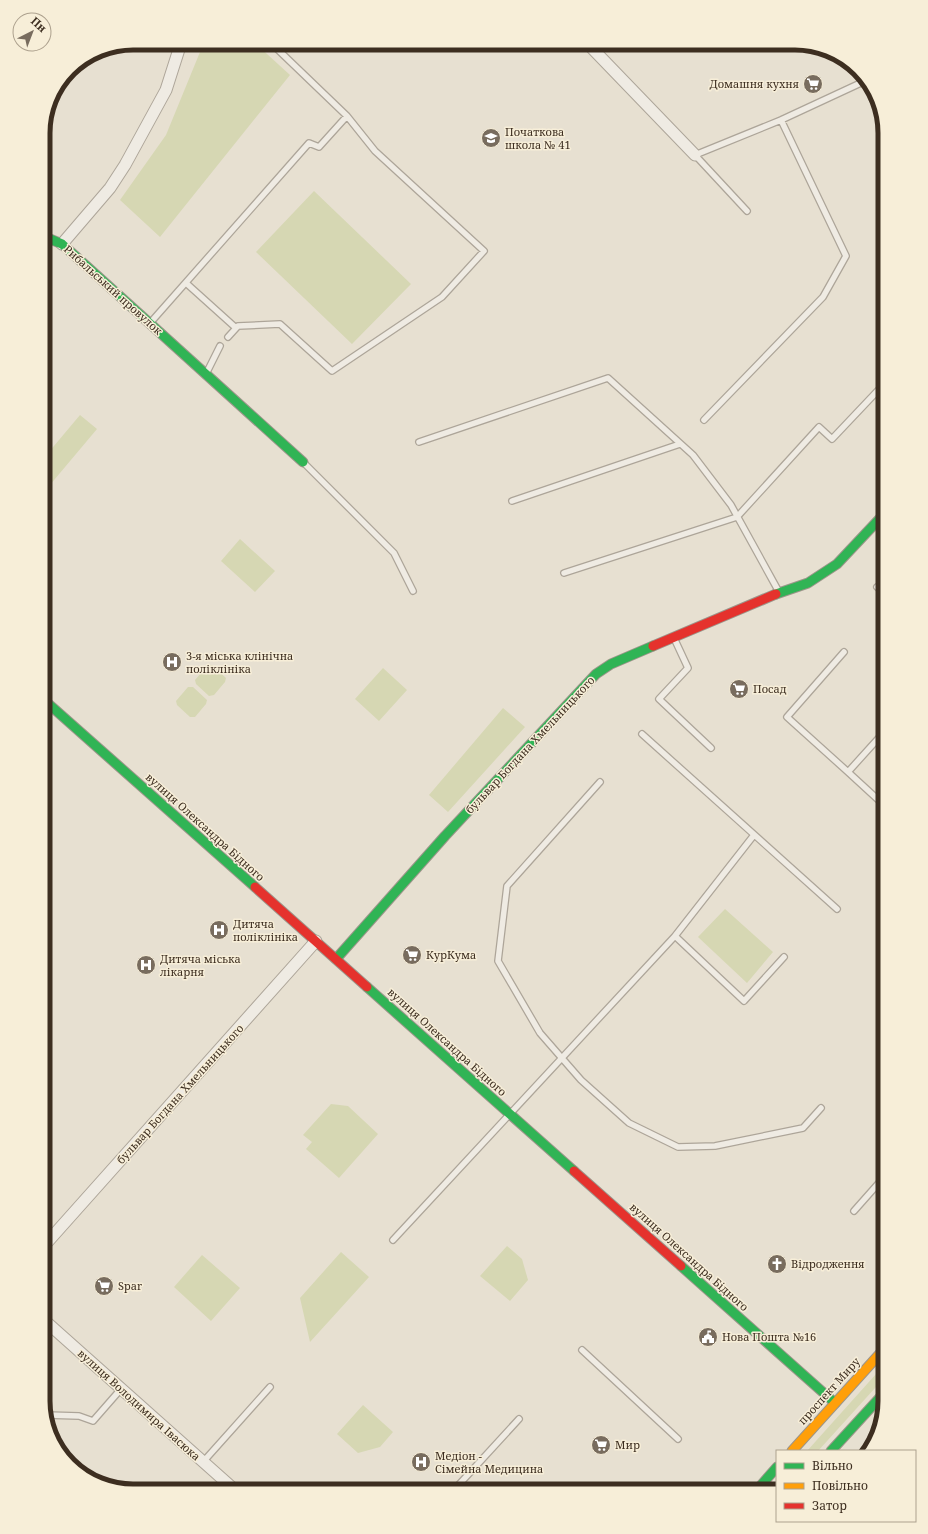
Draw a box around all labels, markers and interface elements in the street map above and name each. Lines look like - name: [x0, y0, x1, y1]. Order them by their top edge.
- north arrow: [12, 12, 52, 52]
- text: Пн: [28, 13, 51, 36]
- supermarket icon: Домашня кухня: [802, 73, 824, 95]
- place label: Домашня кухня: [709, 76, 799, 91]
- place label: Початкова школа № 41: [505, 124, 571, 152]
- school or university icon: Початкова школа № 41: [480, 127, 502, 149]
- street label: Рибальський провулок: [61, 241, 166, 338]
- place label: 3-я міська клінічна поліклініка: [186, 648, 293, 676]
- hospital icon: 3-я міська клінічна поліклініка: [161, 651, 183, 673]
- street label: бульвар Богдана Хмельницького: [462, 673, 598, 817]
- supermarket icon: Посад: [728, 678, 750, 700]
- place label: Посад: [753, 681, 787, 696]
- street label: вулиця Олександра Бідного: [143, 769, 268, 884]
- place label: Дитяча поліклініка: [233, 916, 298, 944]
- hospital icon: Дитяча поліклініка: [208, 919, 230, 941]
- supermarket icon: КурКума: [401, 944, 423, 966]
- place label: КурКума: [426, 947, 476, 962]
- place label: Дитяча міська лікарня: [160, 951, 241, 979]
- hospital icon: Дитяча міська лікарня: [135, 954, 157, 976]
- street label: вулиця Олександра Бідного: [385, 984, 510, 1099]
- street label: бульвар Богдана Хмельницького: [113, 1021, 246, 1167]
- street label: вулиця Олександра Бідного: [627, 1199, 752, 1314]
- church icon: Відродження: [766, 1253, 788, 1275]
- place label: Відродження: [791, 1256, 865, 1271]
- supermarket icon: Spar: [93, 1275, 115, 1297]
- place label: Spar: [118, 1278, 143, 1293]
- public building icon: Нова Пошта №16: [697, 1326, 719, 1348]
- place label: Нова Пошта №16: [722, 1329, 816, 1344]
- street label: вулиця Володимира Івасюка: [75, 1345, 204, 1464]
- street label: проспект Миру: [794, 1353, 863, 1427]
- supermarket icon: Мир: [590, 1434, 612, 1456]
- place label: Мир: [615, 1437, 640, 1452]
- place label: Медіон - Сімейна Медицина: [435, 1448, 543, 1476]
- legend: [776, 1450, 916, 1522]
- hospital icon: Медіон - Сімейна Медицина: [410, 1451, 432, 1473]
- text: Вільно: [812, 1457, 853, 1474]
- text: Повільно: [812, 1477, 868, 1494]
- text: Затор: [812, 1497, 847, 1514]

